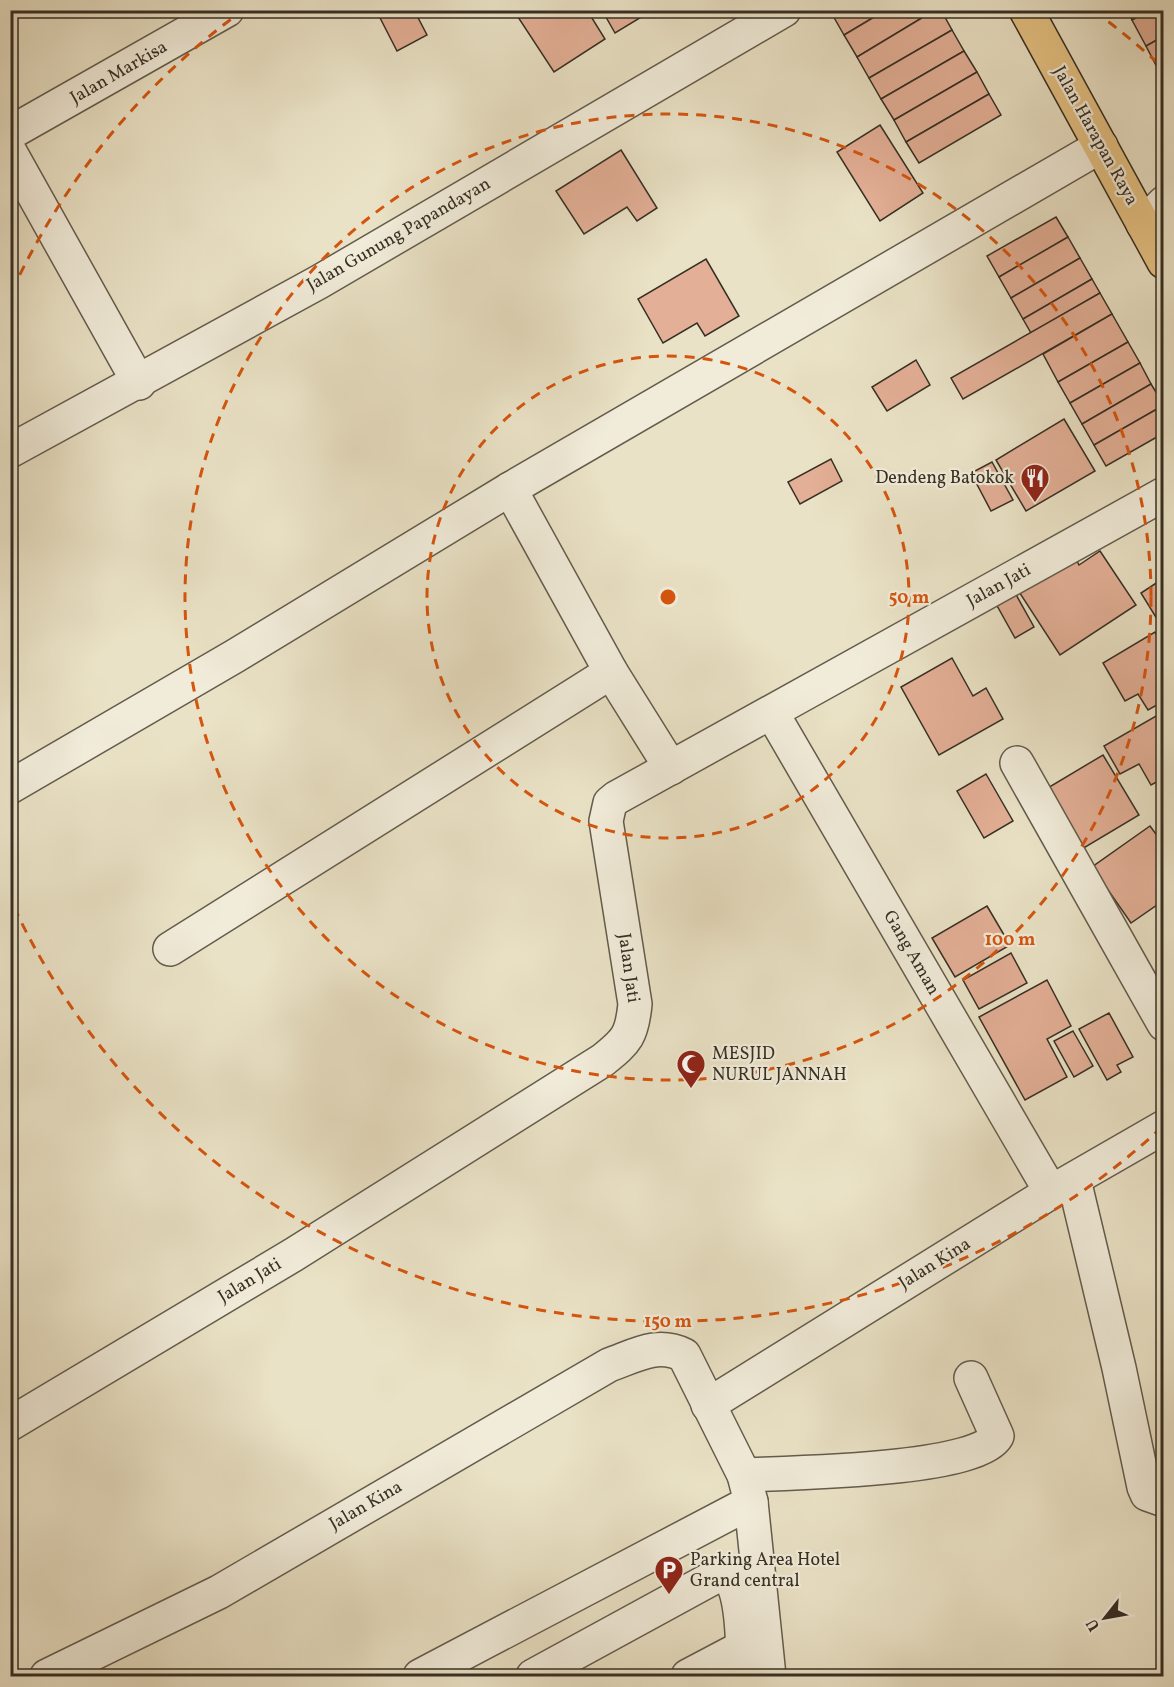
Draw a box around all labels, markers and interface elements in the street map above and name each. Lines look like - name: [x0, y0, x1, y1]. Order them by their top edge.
- street label: Jalan Markisa: [66, 35, 172, 111]
- street label: Jalan Harapan Raya: [1046, 62, 1144, 210]
- street label: Jalan Gunung Papandayan: [302, 172, 496, 298]
- restaurant icon: Dendeng Batokok: [1019, 462, 1051, 504]
- place label: Dendeng Batokok: [875, 466, 1014, 491]
- street label: Jalan Jati: [962, 558, 1036, 614]
- text: 50 m: [889, 586, 929, 611]
- centre of rings: [658, 587, 678, 607]
- street label: Gang Aman: [877, 906, 945, 1000]
- text: 100 m: [985, 928, 1035, 953]
- street label: Jalan Jati: [611, 932, 645, 1004]
- place label: MESJID NURUL JANNAH: [712, 1042, 847, 1088]
- mosque icon: MESJID NURUL JANNAH: [675, 1048, 707, 1090]
- street label: Jalan Kina: [894, 1232, 976, 1296]
- street label: Jalan Jati: [214, 1252, 286, 1310]
- text: 150 m: [644, 1310, 692, 1335]
- street label: Jalan Kina: [325, 1475, 407, 1537]
- place label: Parking Area Hotel Grand central: [690, 1548, 840, 1594]
- parking icon: Parking Area Hotel Grand central: [653, 1554, 685, 1596]
- north arrow: [1075, 1588, 1135, 1648]
- text: U: [1082, 1614, 1106, 1635]

